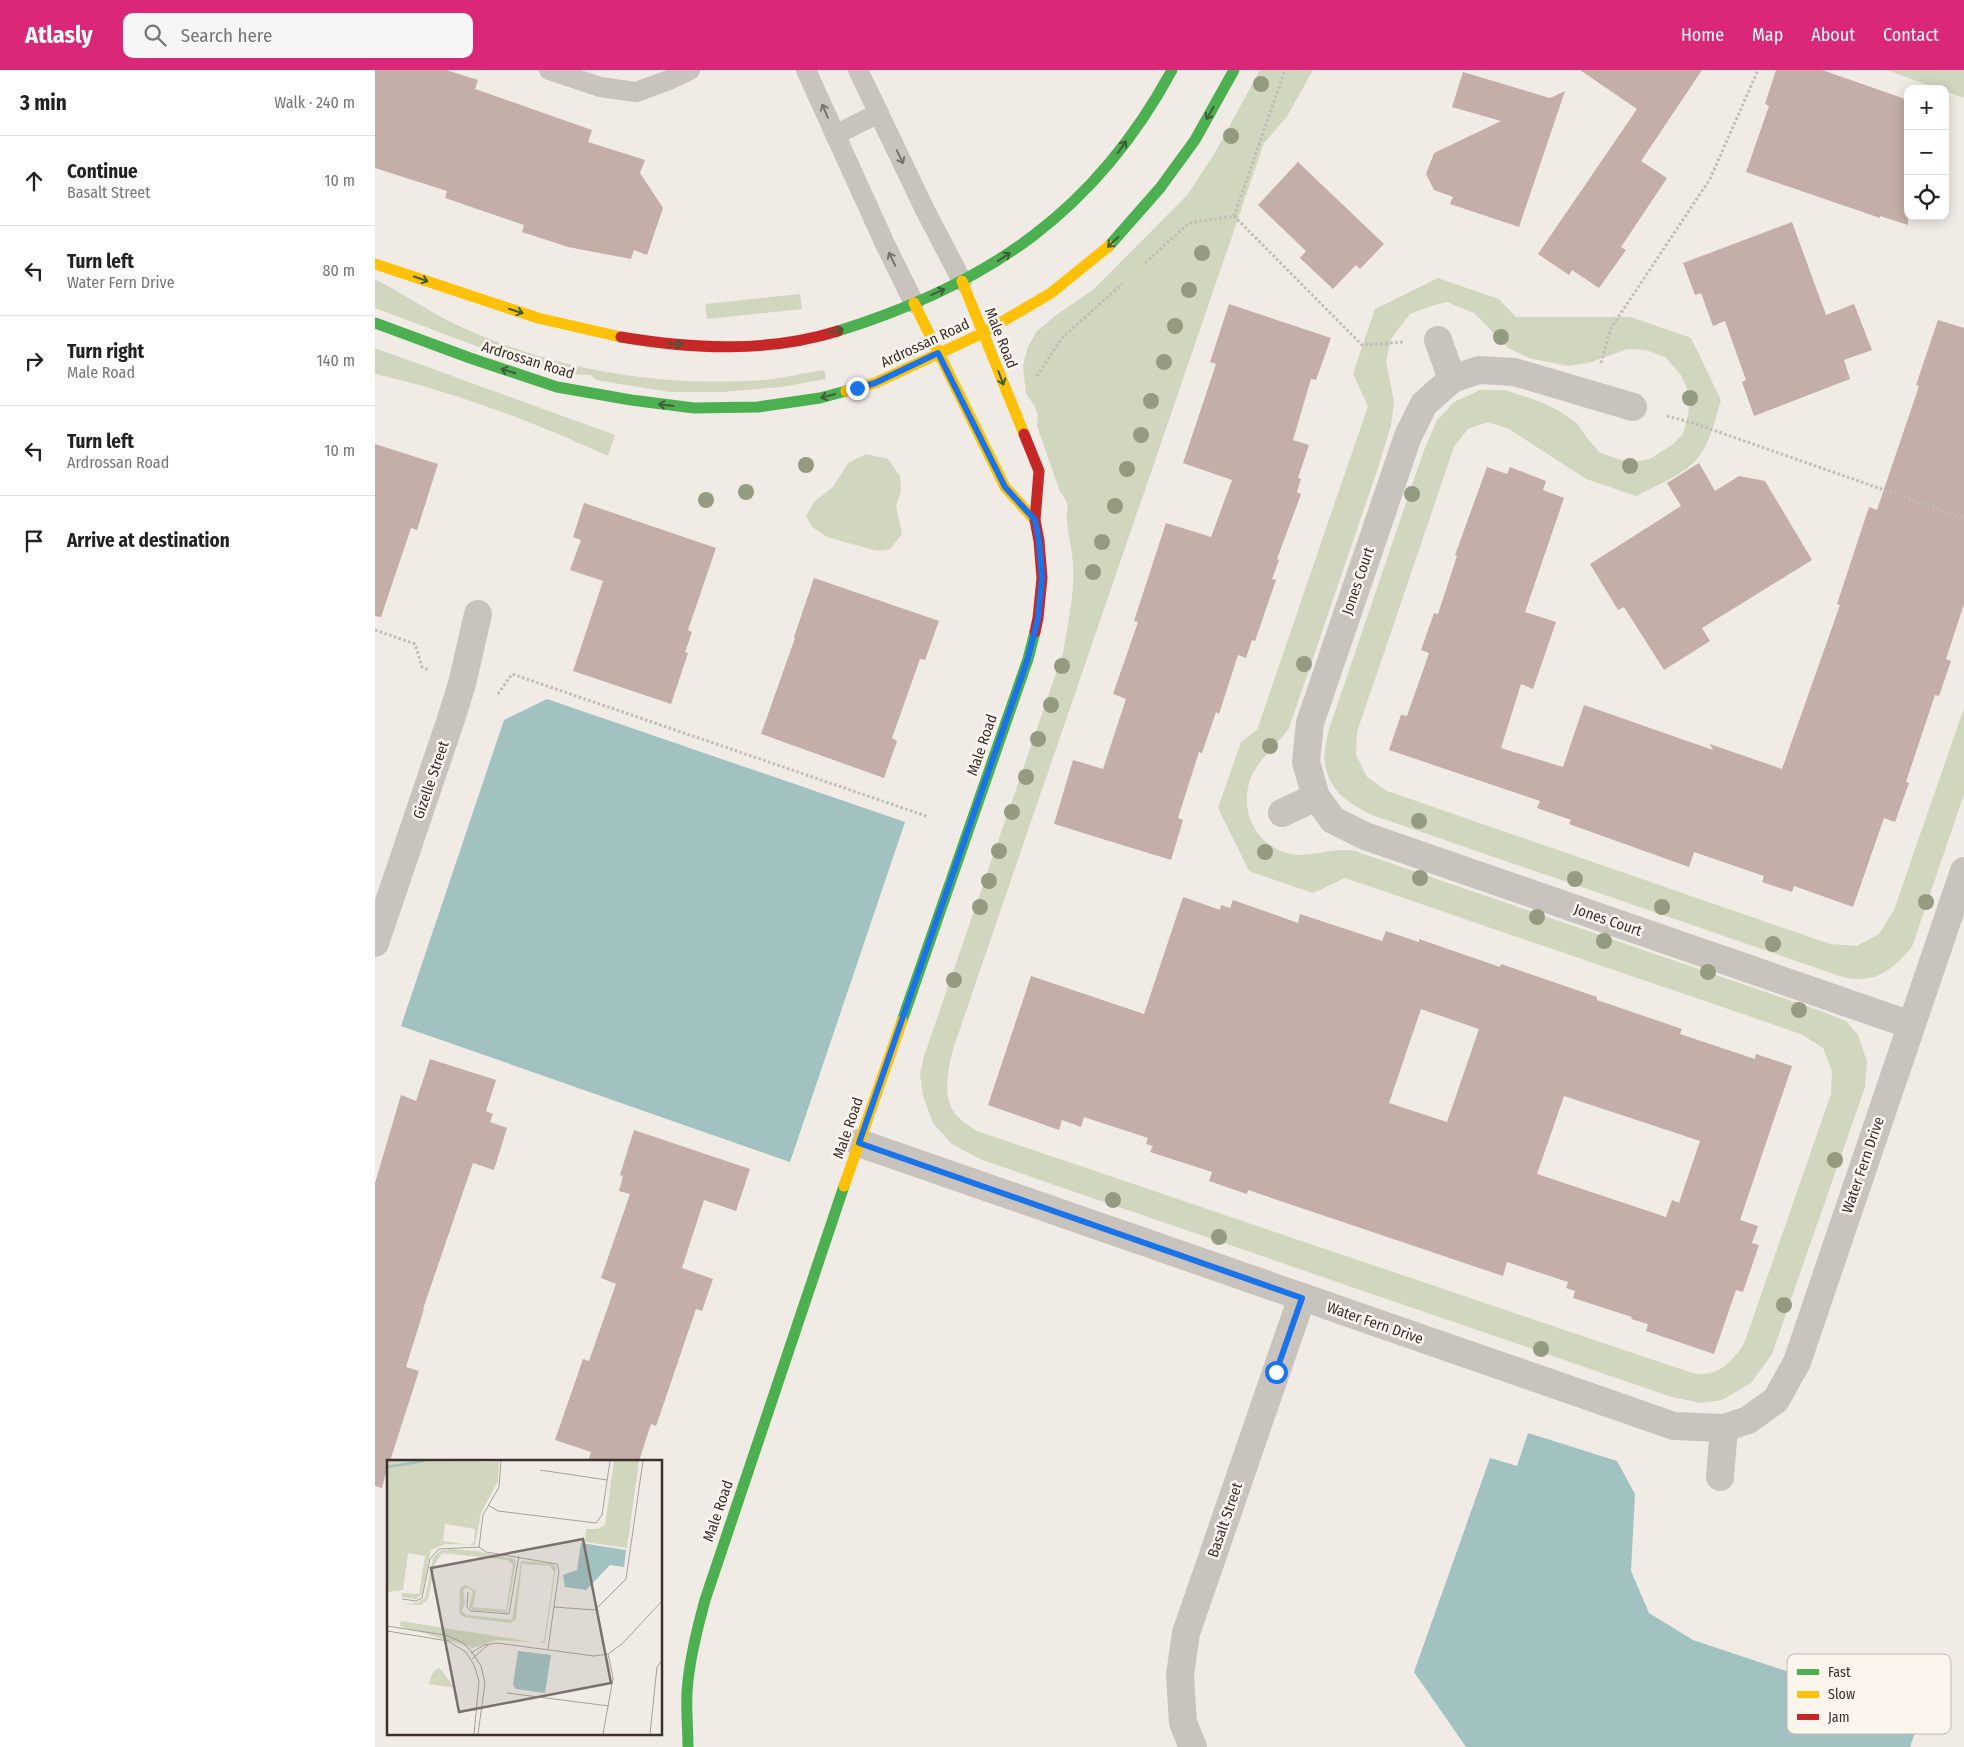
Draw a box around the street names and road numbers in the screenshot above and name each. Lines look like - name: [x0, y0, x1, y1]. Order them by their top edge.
- street label: Male Road: [981, 305, 1021, 371]
- street label: Ardrossan Road: [878, 315, 972, 371]
- street label: Ardrossan Road: [480, 337, 576, 383]
- street label: Jones Court: [1338, 545, 1378, 617]
- street label: Male Road: [963, 712, 1001, 778]
- street label: Gizelle Street: [409, 739, 453, 821]
- street label: Jones Court: [1572, 900, 1644, 940]
- street label: Male Road: [829, 1095, 867, 1161]
- street label: Water Fern Drive: [1838, 1114, 1888, 1216]
- street label: Water Fern Drive: [1324, 1298, 1426, 1348]
- street label: Male Road: [699, 1478, 737, 1544]
- street label: Basalt Street: [1204, 1480, 1246, 1560]

